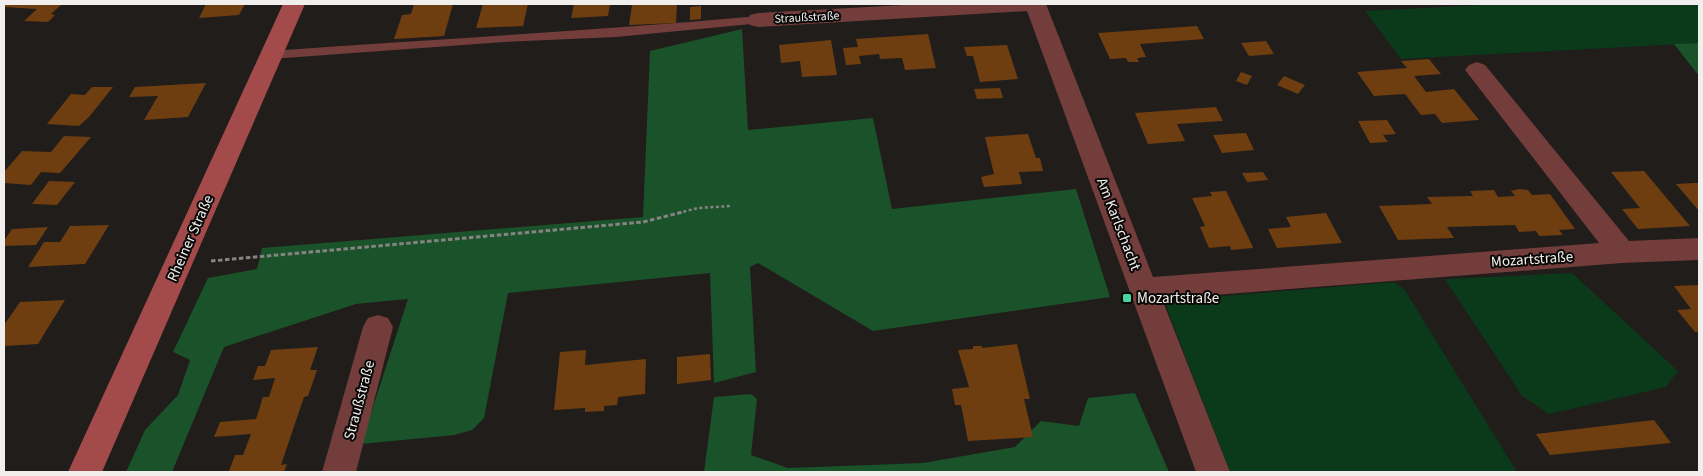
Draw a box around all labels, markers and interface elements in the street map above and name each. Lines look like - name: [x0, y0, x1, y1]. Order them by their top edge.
- street label: Straußstraße: [774, 7, 840, 28]
- street label: Am Karlschacht: [1091, 175, 1146, 274]
- street label: Rheiner Straße: [162, 192, 219, 285]
- street label: Mozartstraße: [1490, 246, 1574, 273]
- place label: Mozartstraße: [1137, 288, 1219, 309]
- marker: Mozartstraße: [1121, 292, 1133, 304]
- street label: Straußstraße: [339, 358, 380, 442]

